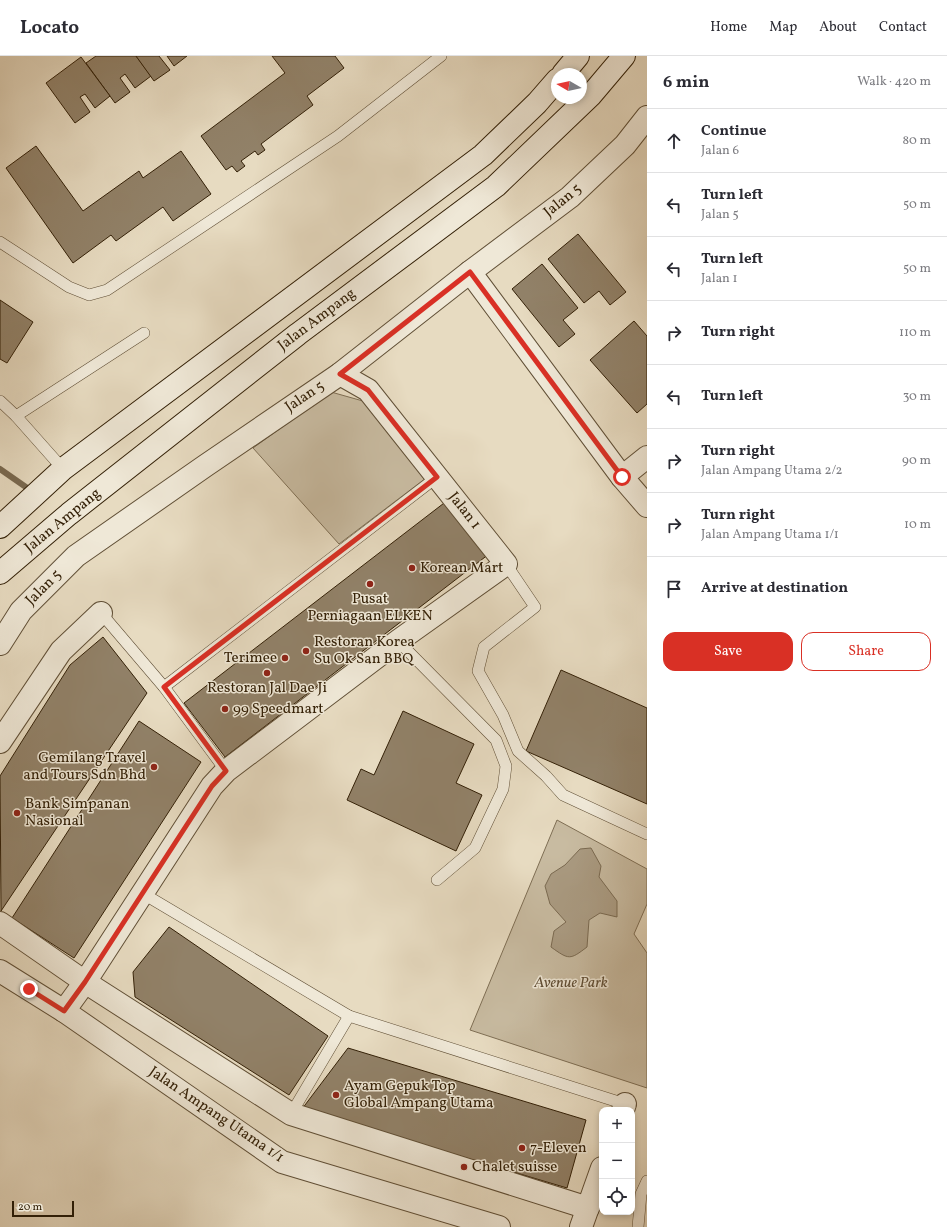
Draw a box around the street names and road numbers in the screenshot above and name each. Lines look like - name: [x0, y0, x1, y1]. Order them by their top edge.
- street label: Jalan 5: [539, 179, 587, 223]
- street label: Jalan Ampang: [274, 283, 361, 356]
- street label: Jalan 5: [281, 376, 329, 418]
- street label: Jalan Ampang: [20, 483, 106, 558]
- street label: Jalan 1: [443, 488, 485, 534]
- street label: Jalan 5: [21, 565, 67, 611]
- street label: Jalan Ampang Utama 1/1: [144, 1062, 288, 1168]

